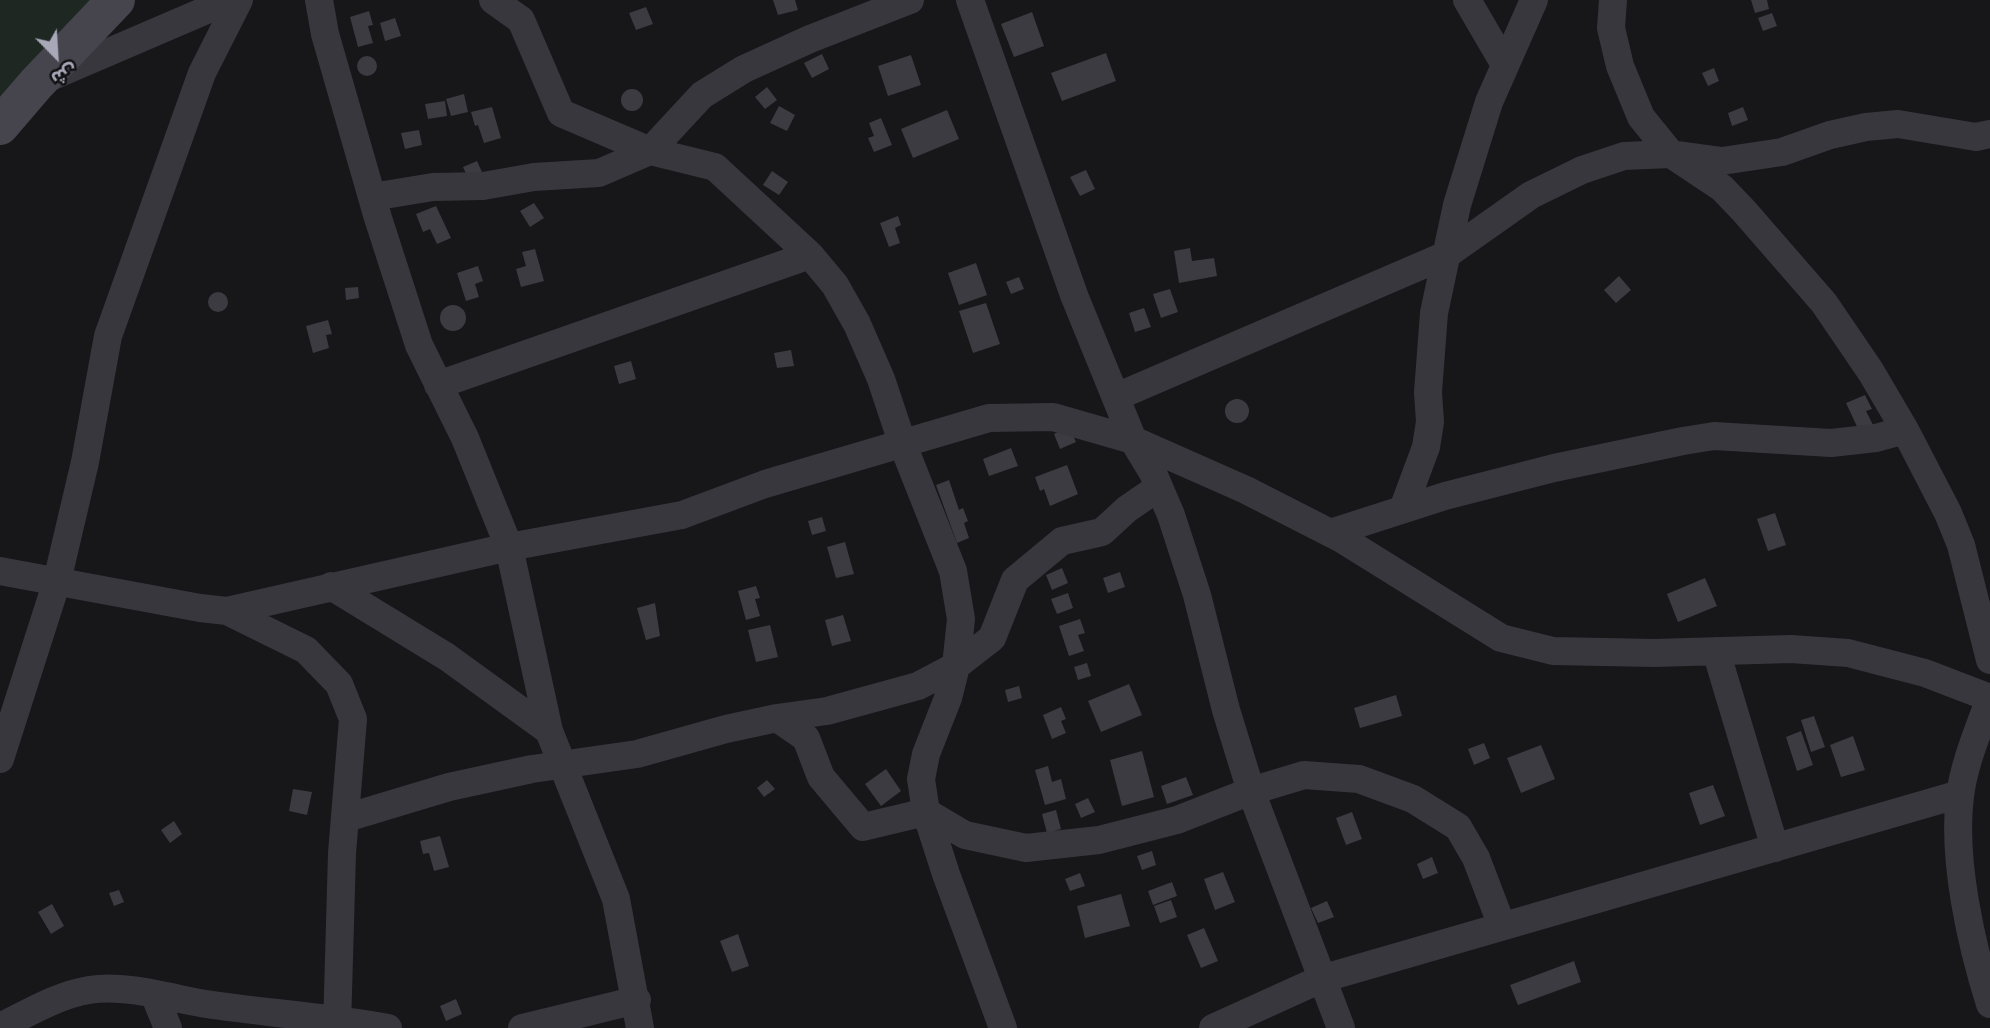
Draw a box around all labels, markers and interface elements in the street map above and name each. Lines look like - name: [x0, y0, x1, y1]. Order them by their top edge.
- north arrow: [21, 21, 91, 91]
- text: ش: [48, 60, 81, 91]

